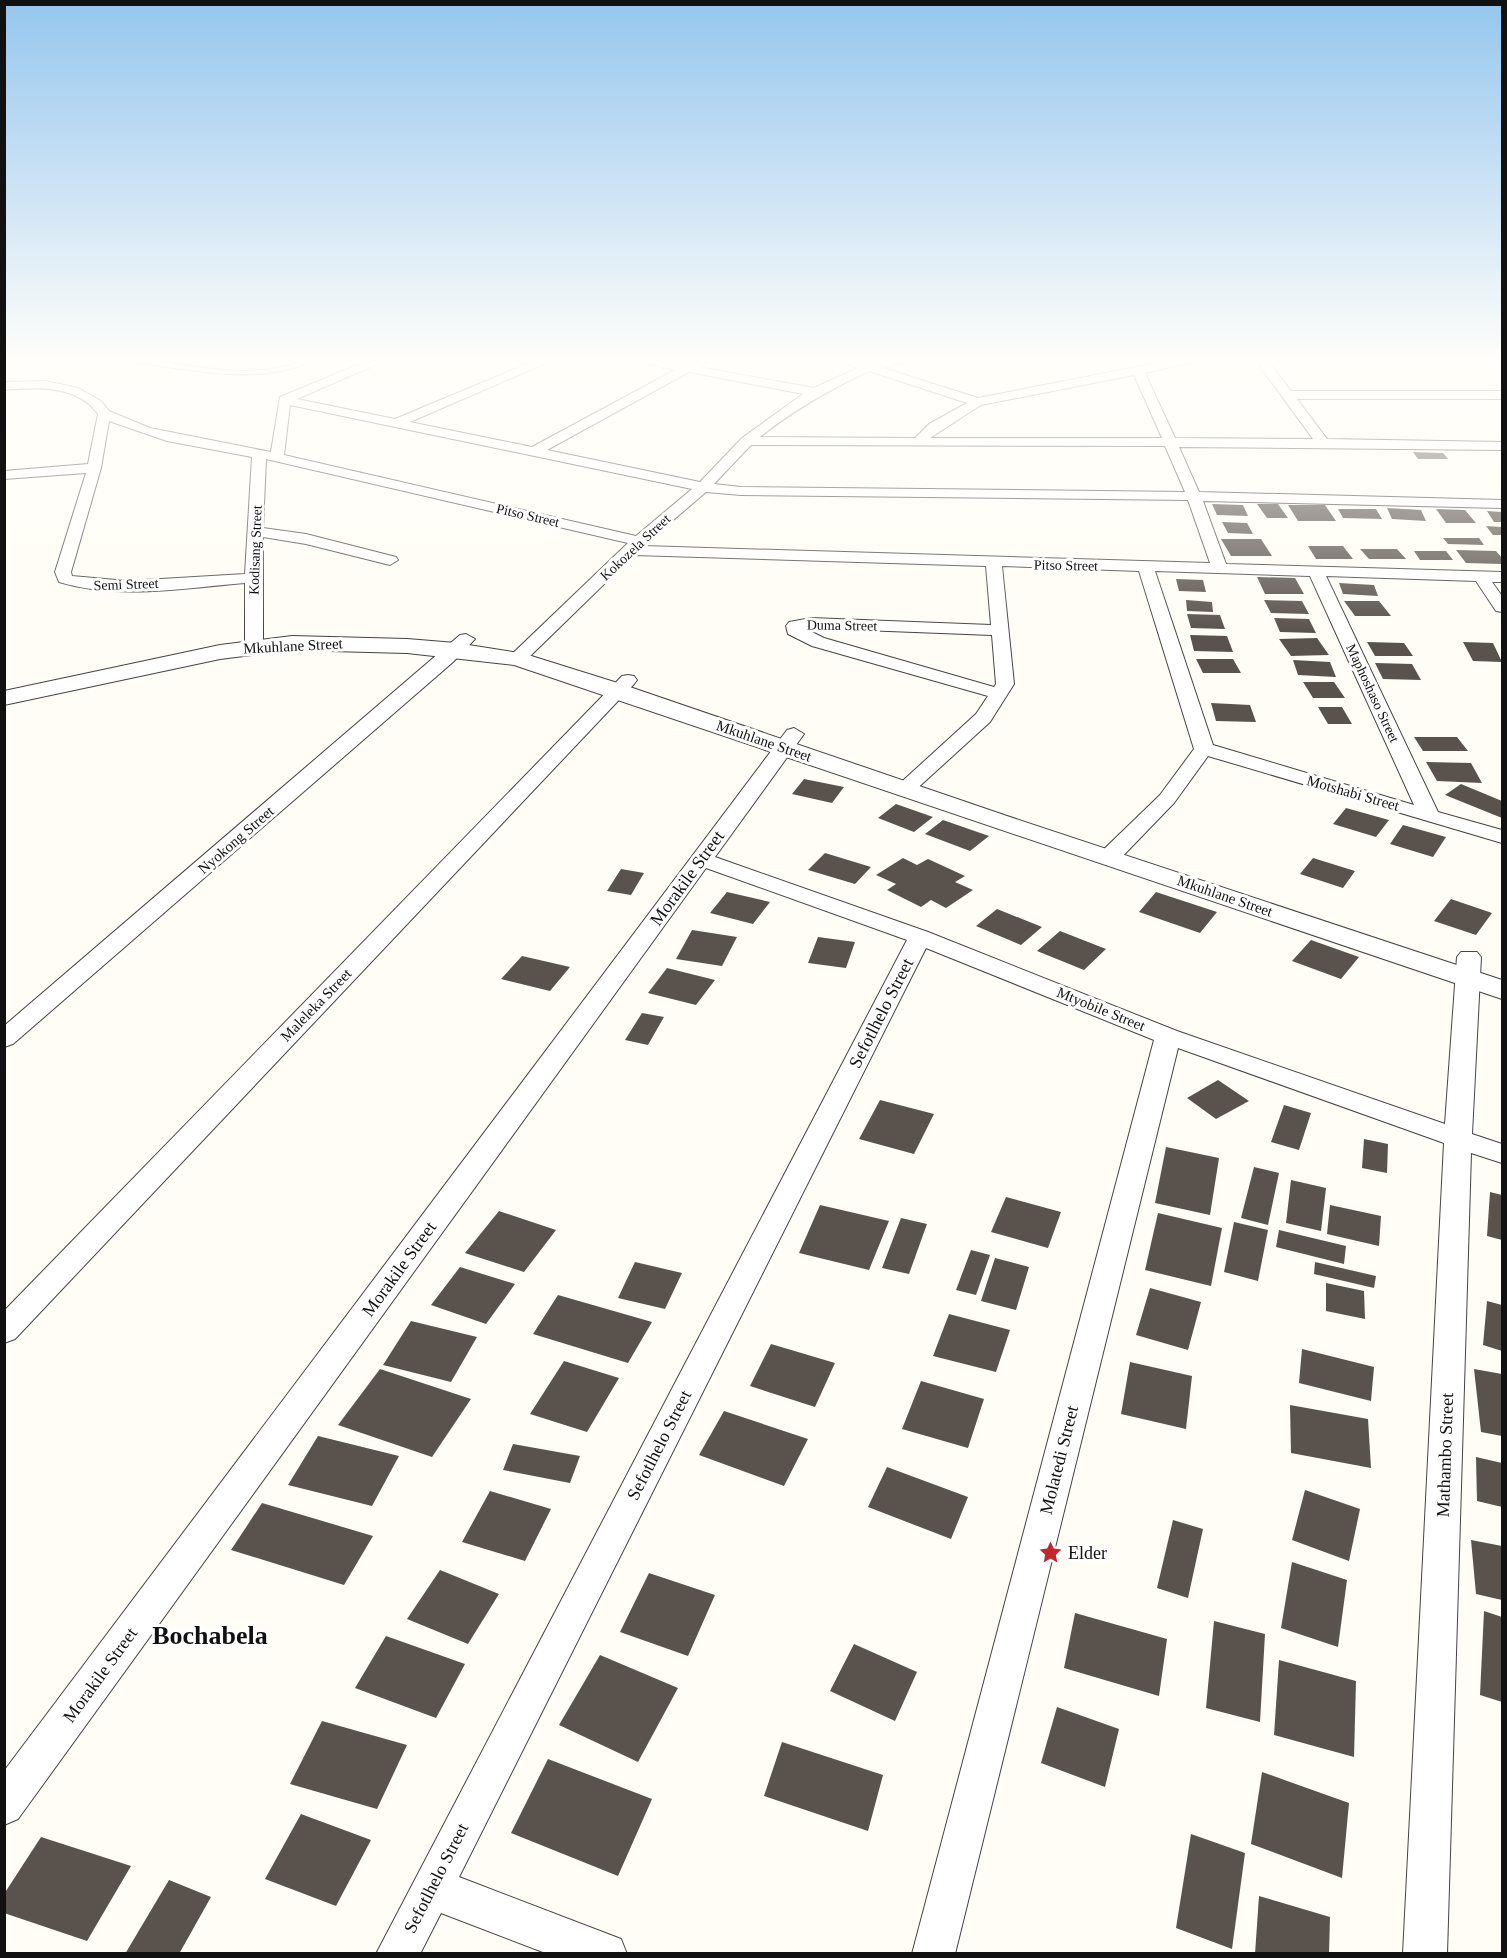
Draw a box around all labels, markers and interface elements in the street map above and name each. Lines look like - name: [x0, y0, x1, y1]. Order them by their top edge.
- street label: Pitso Street: [495, 501, 561, 530]
- street label: Kodisang Street: [246, 505, 265, 595]
- street label: Kokozela Street: [597, 511, 673, 583]
- street label: Pitso Street: [1034, 557, 1098, 574]
- street label: Semi Street: [93, 576, 159, 593]
- street label: Duma Street: [807, 617, 877, 634]
- street label: Mkuhlane Street: [243, 635, 344, 657]
- street label: Maphoshaso Street: [1343, 642, 1402, 745]
- street label: Mkuhlane Street: [714, 717, 814, 765]
- street label: Motshabi Street: [1305, 772, 1402, 814]
- street label: Nyokong Street: [195, 802, 278, 877]
- street label: Morakile Street: [646, 827, 728, 929]
- street label: Mkuhlane Street: [1175, 872, 1275, 920]
- street label: Sefotlhelo Street: [845, 955, 917, 1071]
- street label: Maleleka Street: [277, 965, 355, 1045]
- street label: Mtyobile Street: [1055, 984, 1148, 1034]
- street label: Morakile Street: [358, 1218, 440, 1320]
- street label: Sefotlhelo Street: [623, 1387, 695, 1503]
- street label: Mathambo Street: [1433, 1392, 1457, 1518]
- street label: Molatedi Street: [1036, 1403, 1082, 1517]
- place icon: Elder: [1037, 1540, 1063, 1566]
- place label: Elder: [1068, 1543, 1107, 1563]
- district label: Bochabela: [152, 1621, 268, 1650]
- street label: Morakile Street: [59, 1624, 141, 1726]
- street label: Sefotlhelo Street: [400, 1820, 472, 1936]

